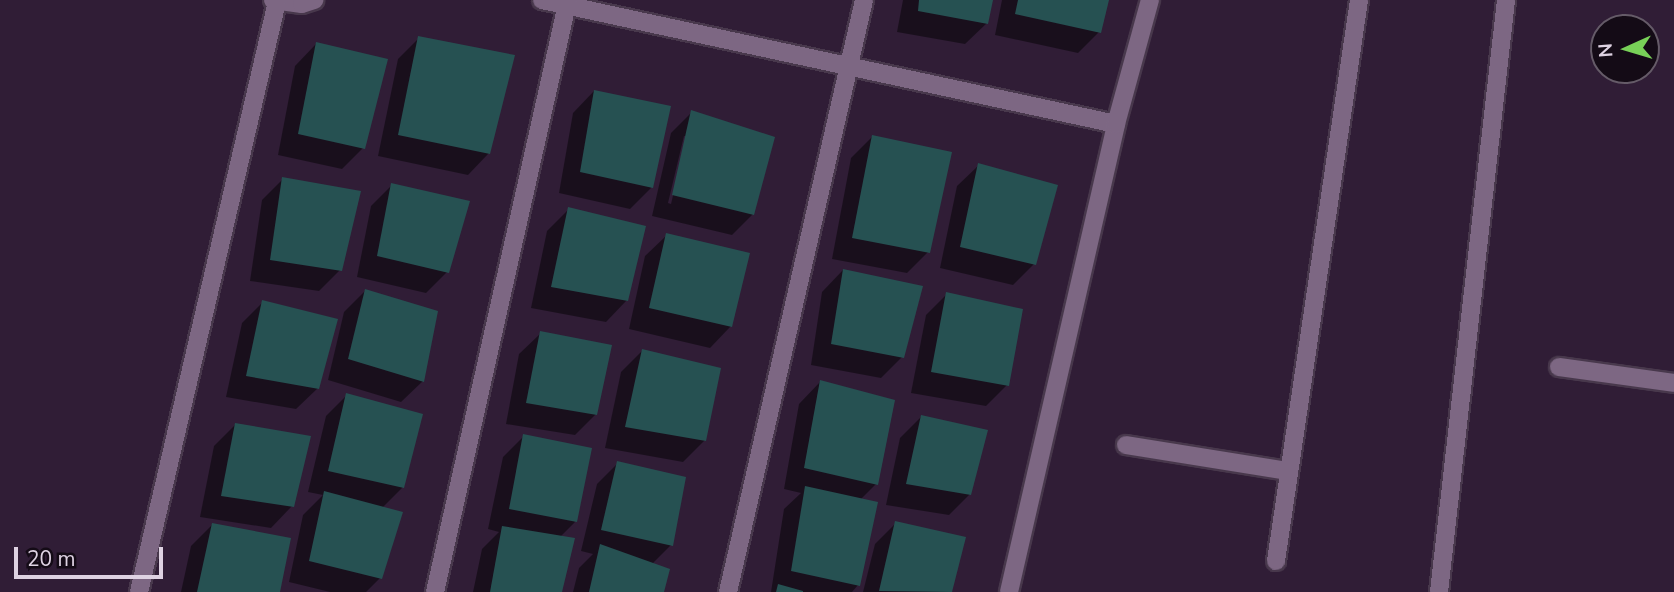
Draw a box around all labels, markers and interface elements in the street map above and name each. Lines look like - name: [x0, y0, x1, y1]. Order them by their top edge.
- north arrow: [1590, 14, 1660, 84]
- text: N: [1593, 42, 1620, 58]
- scale bar: [18, 532, 166, 576]
- text: 20 m: [27, 545, 76, 573]

